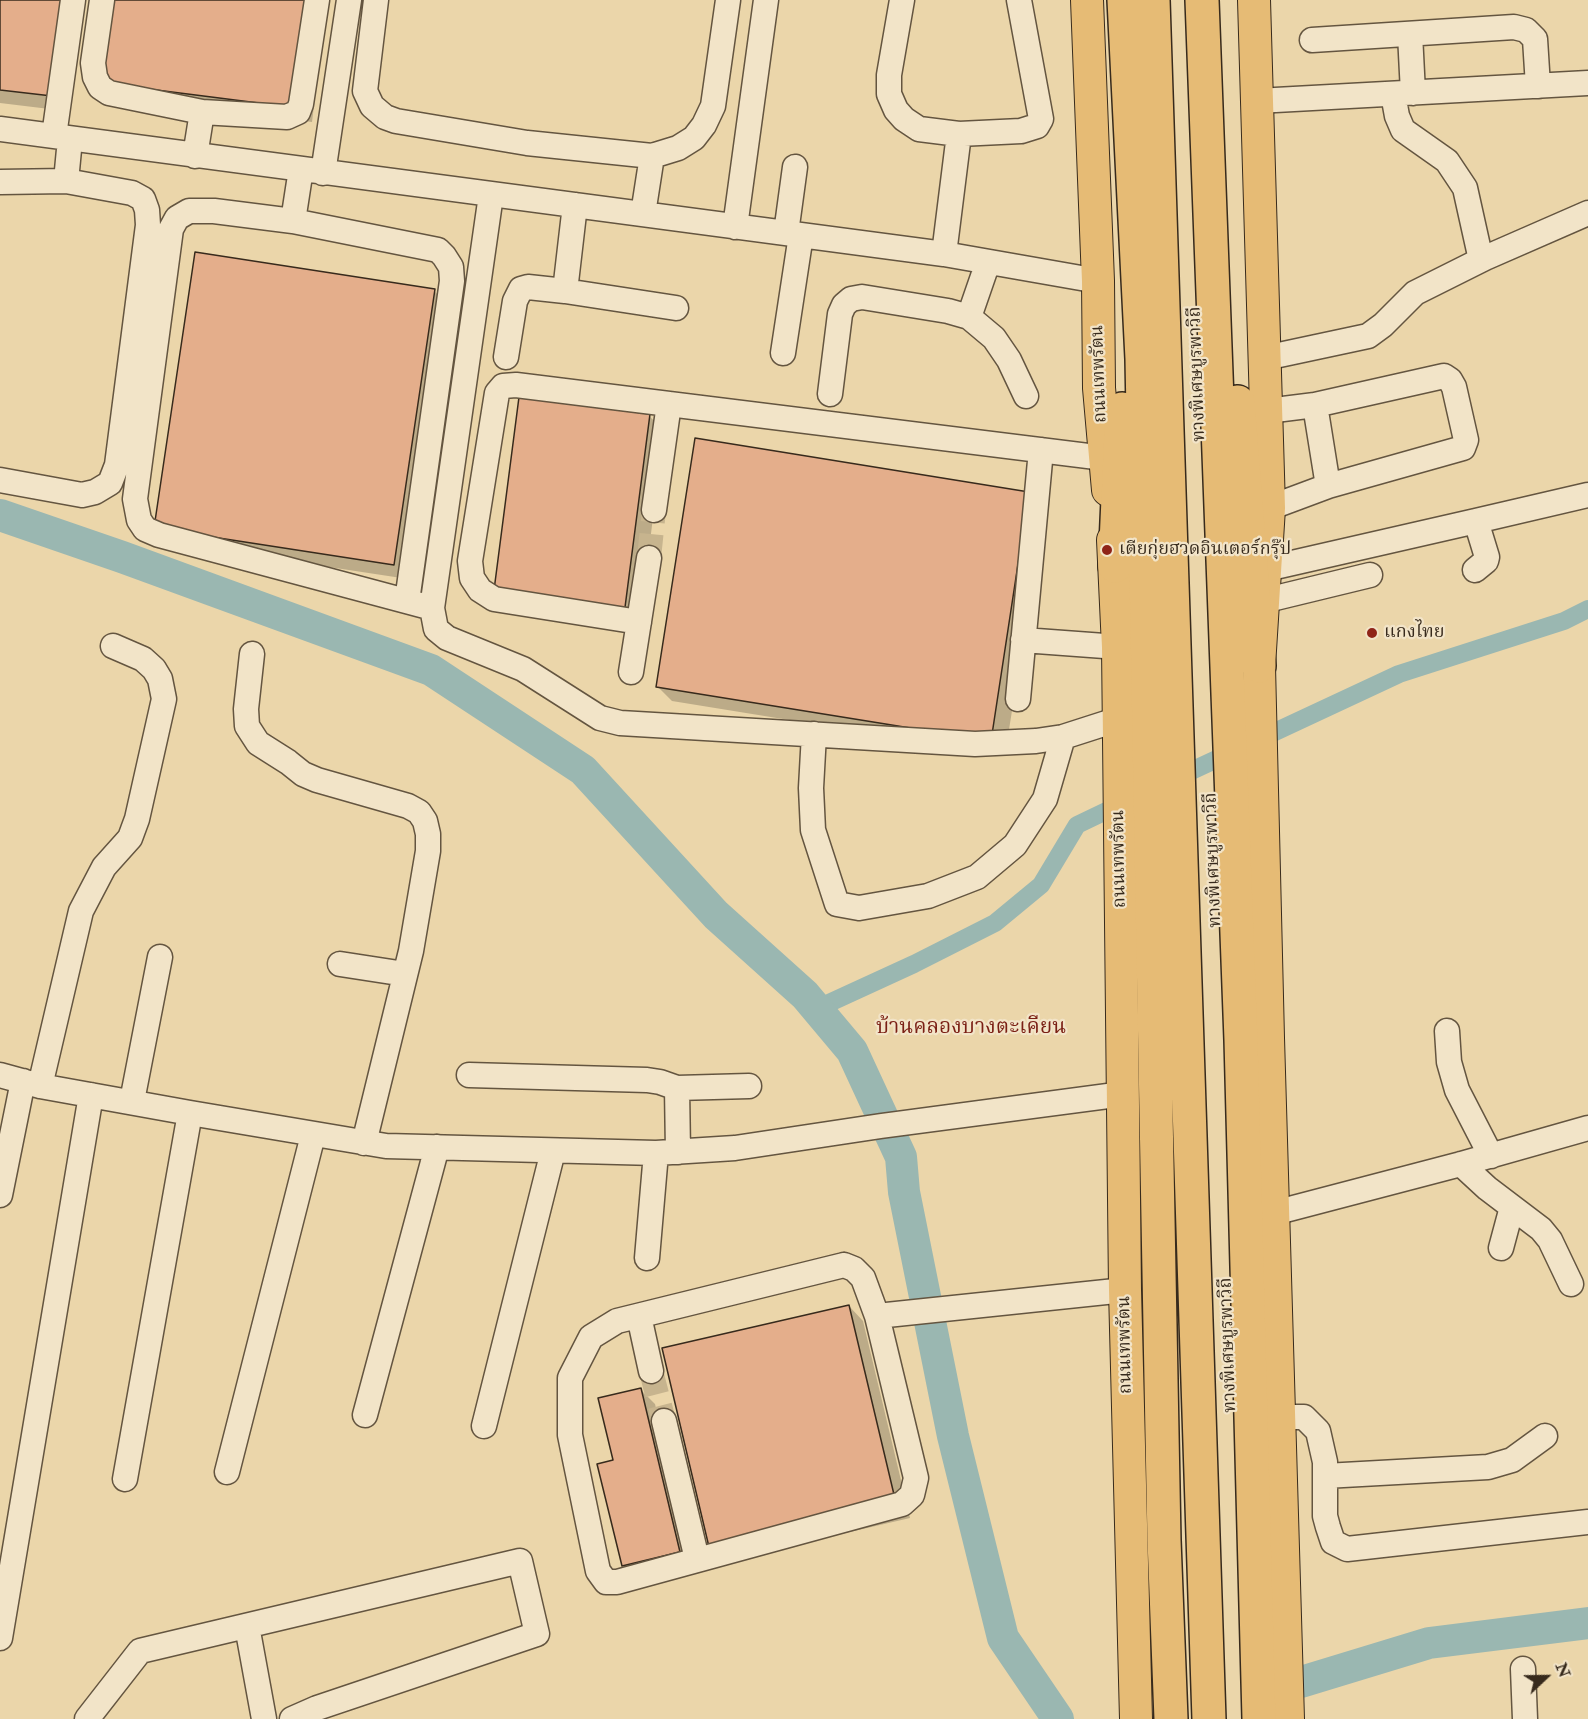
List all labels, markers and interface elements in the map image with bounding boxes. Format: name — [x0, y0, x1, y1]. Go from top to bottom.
street label: ทางพิเศษบูรพาวิถี — [1185, 306, 1211, 442]
street label: ถนนเทพรัตน — [1087, 325, 1113, 423]
place label: เตียกุ่ยฮวดอินเตอร์กรุ๊ป — [1119, 539, 1291, 561]
marker: เตียกุ่ยฮวดอินเตอร์กรุ๊ป — [1100, 543, 1114, 557]
place label: แกงไทย — [1384, 622, 1444, 644]
marker: แกงไทย — [1365, 626, 1379, 640]
street label: ทางพิเศษบูรพาวิถี — [1201, 792, 1227, 928]
street label: ถนนเทพรัตน — [1108, 810, 1132, 908]
district label: บ้านคลองบางตะเคียน — [876, 1015, 1066, 1041]
street label: ทางพิเศษบูรพาวิถี — [1216, 1277, 1242, 1413]
street label: ถนนเทพรัตน — [1114, 1296, 1138, 1394]
north arrow — [1516, 1647, 1576, 1707]
text: N — [1551, 1660, 1575, 1681]

